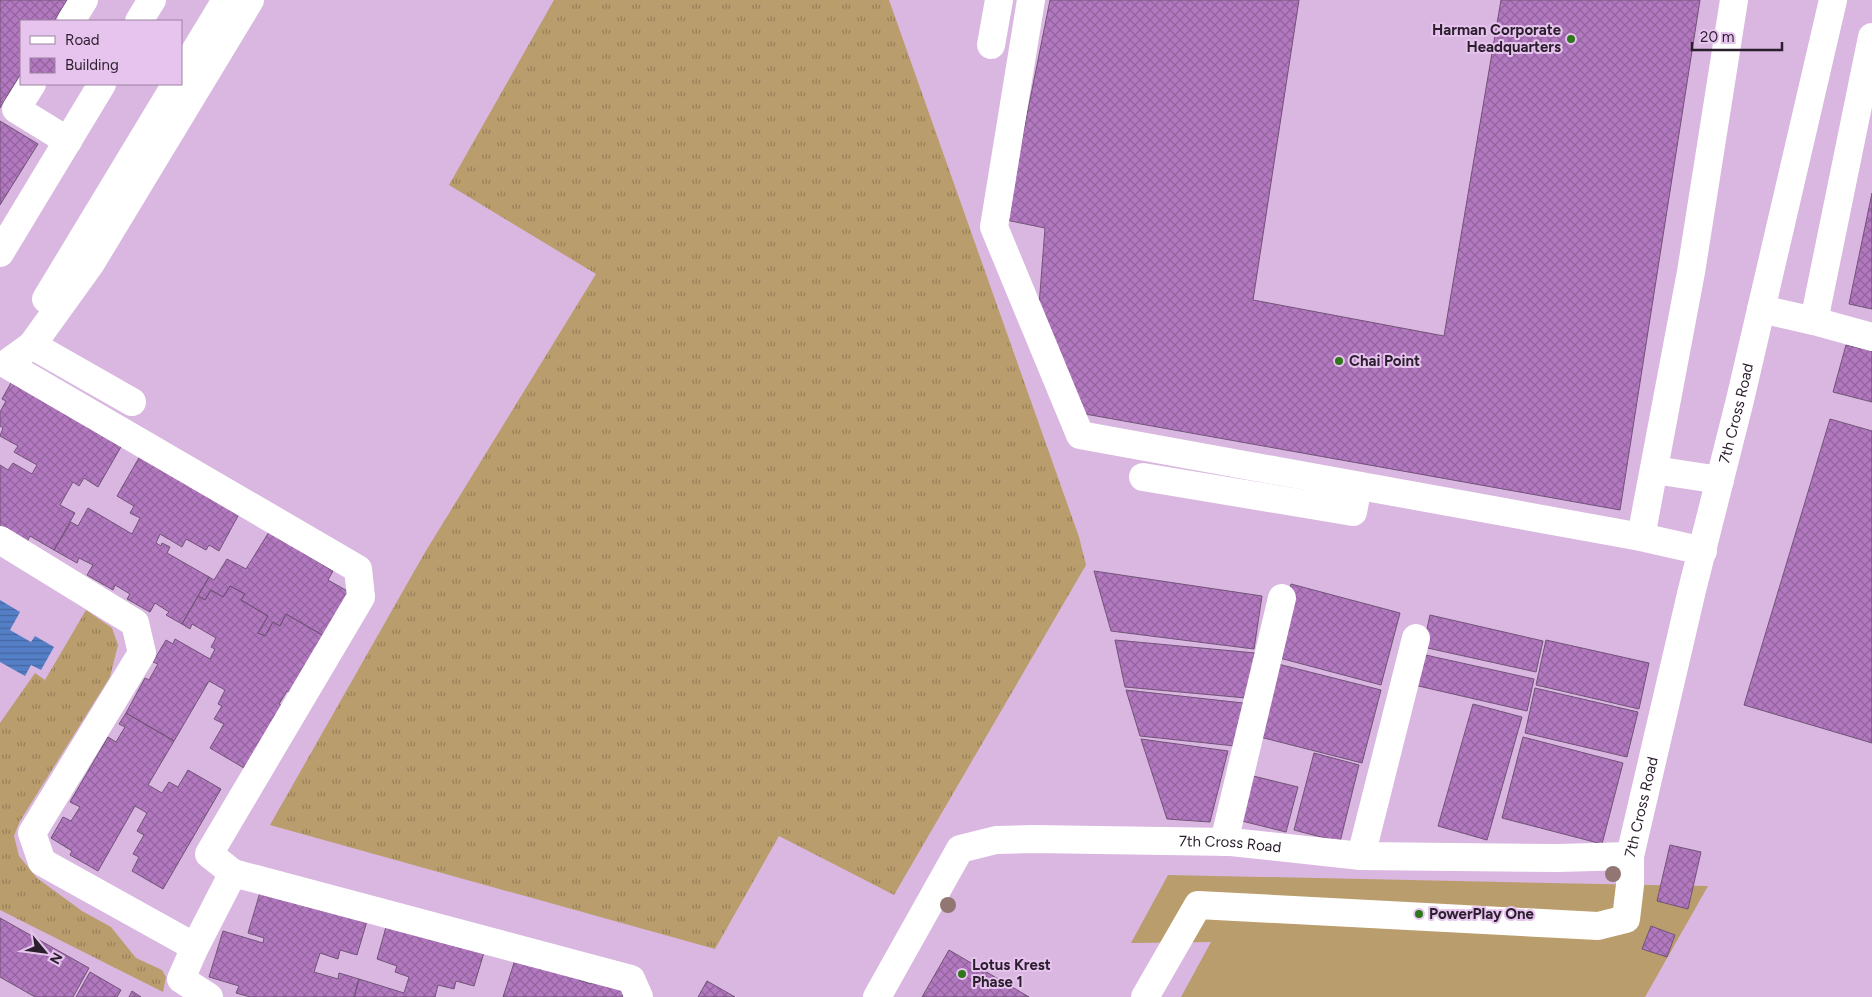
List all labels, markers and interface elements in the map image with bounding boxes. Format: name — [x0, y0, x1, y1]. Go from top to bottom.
legend — [20, 20, 182, 85]
scale bar — [1692, 20, 1782, 52]
place label: Harman Corporate Headquarters — [1432, 21, 1562, 56]
text: 20 m — [1700, 28, 1734, 46]
text: Road — [65, 31, 100, 49]
marker: Harman Corporate Headquarters — [1565, 33, 1577, 45]
text: Building — [65, 56, 119, 74]
place label: Chai Point — [1349, 352, 1420, 370]
marker: Chai Point — [1333, 355, 1345, 367]
street label: 7th Cross Road — [1715, 362, 1757, 465]
street label: 7th Cross Road — [1621, 755, 1662, 859]
street label: 7th Cross Road — [1179, 832, 1282, 856]
place label: PowerPlay One — [1429, 905, 1535, 923]
marker: PowerPlay One — [1413, 908, 1425, 920]
north arrow — [20, 927, 70, 977]
text: N — [46, 949, 66, 967]
place label: Lotus Krest Phase 1 — [972, 956, 1051, 991]
marker: Lotus Krest Phase 1 — [956, 968, 968, 980]

